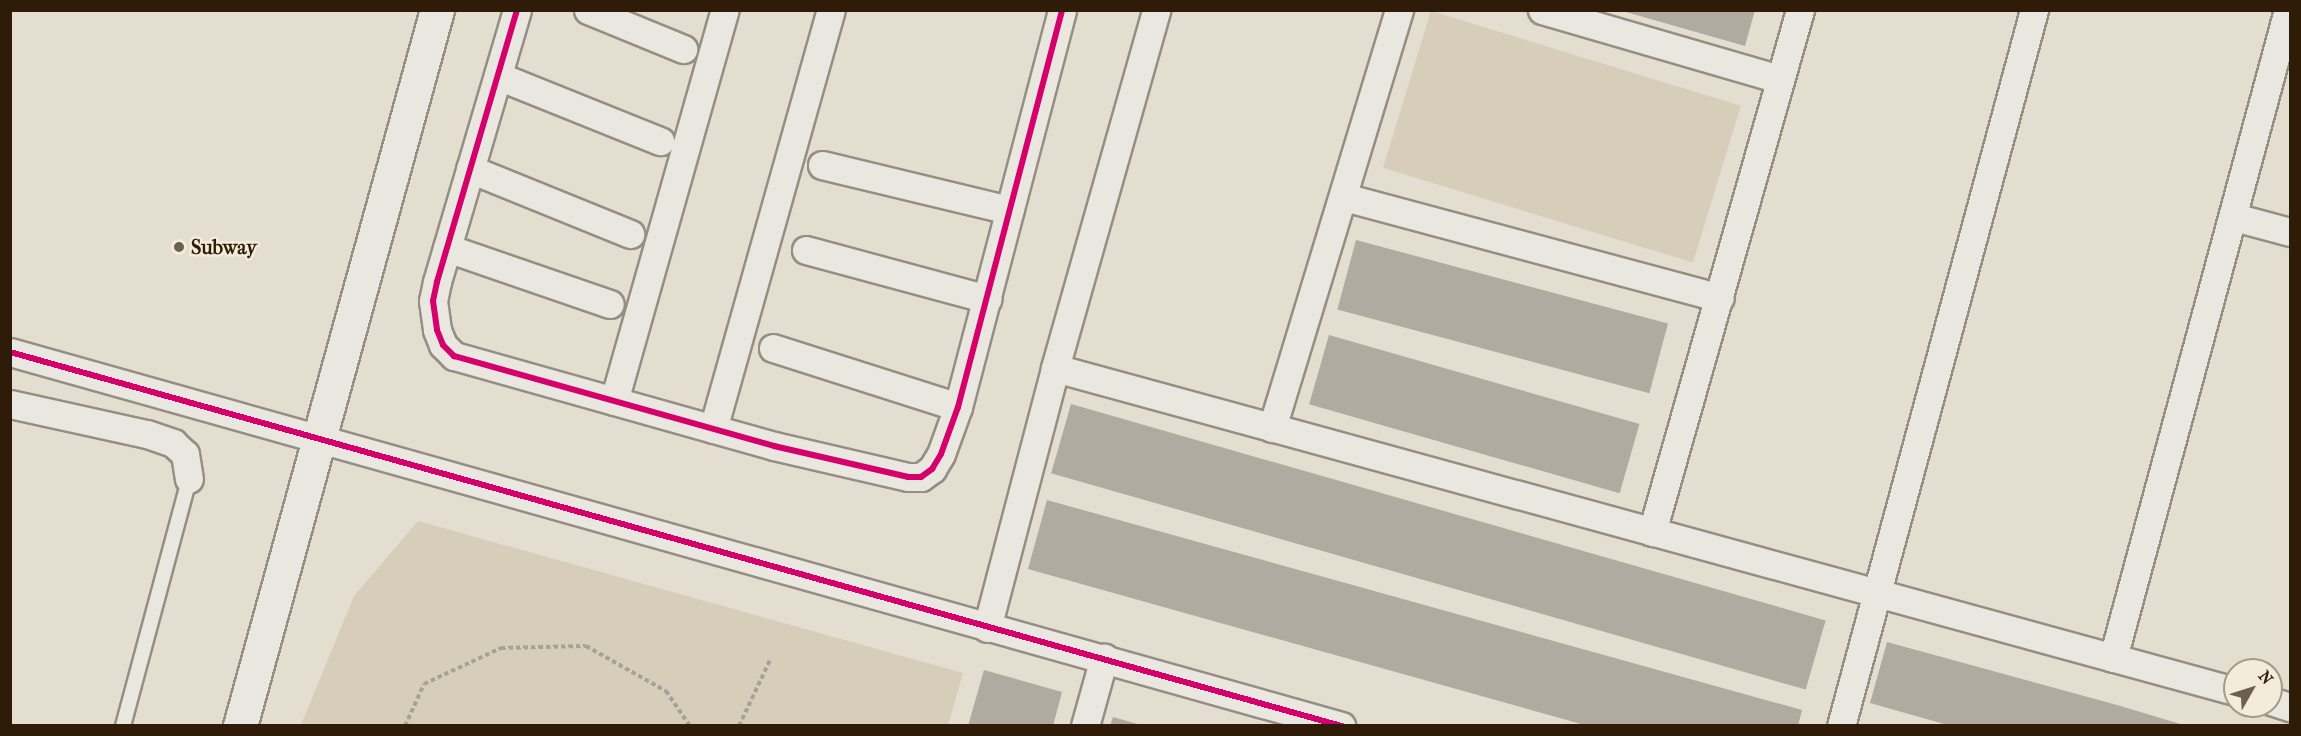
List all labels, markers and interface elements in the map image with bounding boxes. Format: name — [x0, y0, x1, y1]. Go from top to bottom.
place label: Subway — [191, 235, 257, 259]
marker: Subway — [172, 240, 186, 254]
north arrow — [2223, 658, 2283, 718]
text: N — [2255, 667, 2277, 688]

